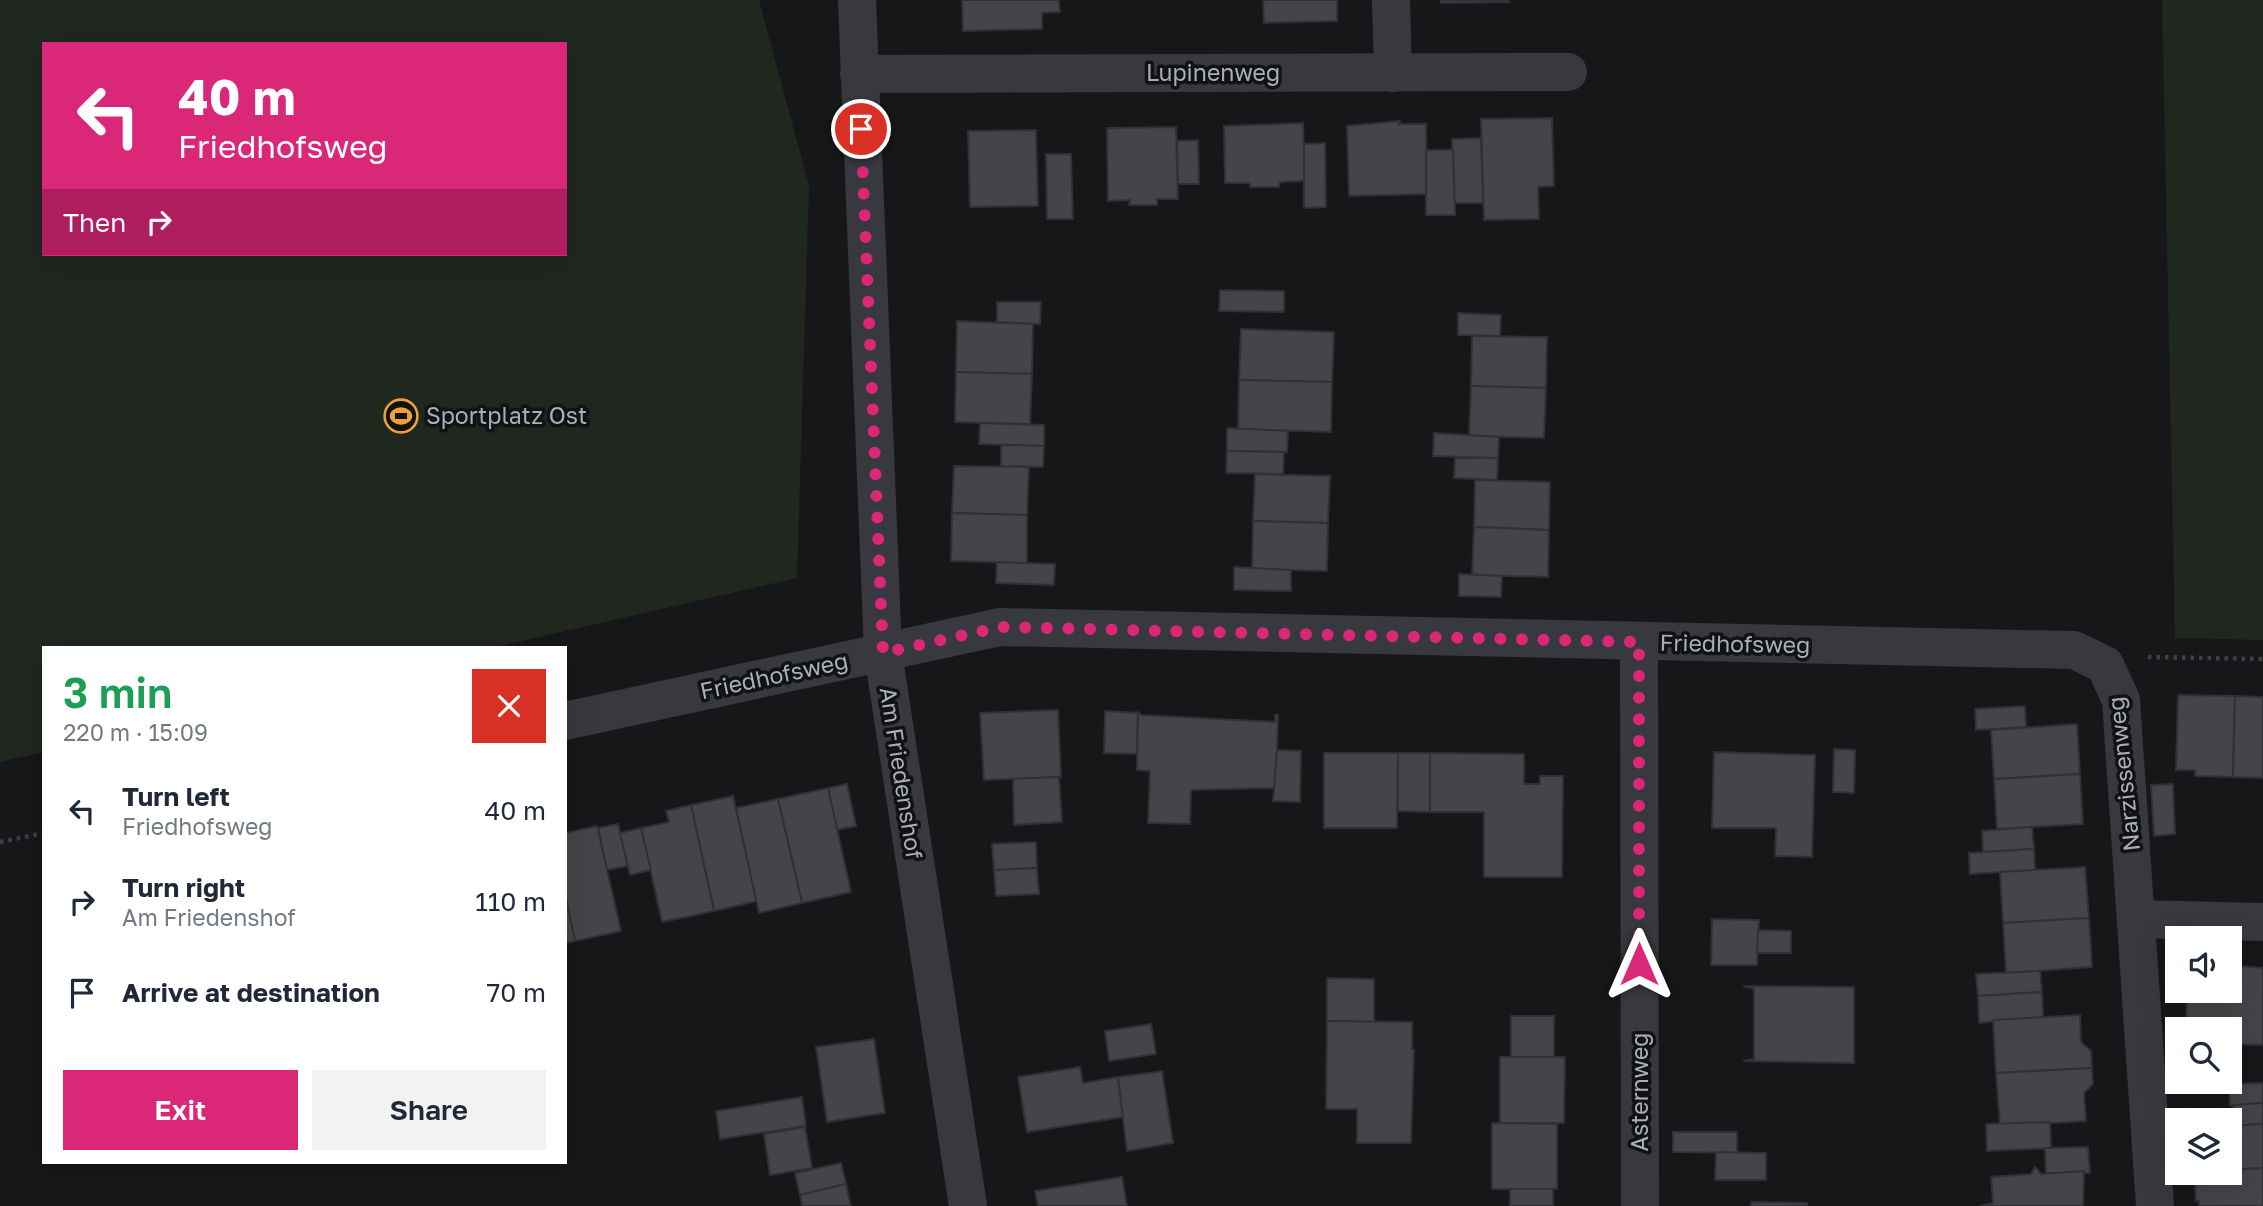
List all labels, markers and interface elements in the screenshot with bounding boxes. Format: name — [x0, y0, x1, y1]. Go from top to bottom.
street label: Lupinenweg — [1146, 58, 1280, 86]
text: 40 m — [178, 67, 296, 126]
icon: left — [63, 70, 154, 161]
pin — [831, 99, 891, 159]
icon: arrive — [842, 110, 880, 148]
text: Friedhofsweg — [178, 127, 387, 165]
icon: right — [140, 203, 178, 241]
text: Then — [63, 207, 126, 238]
sports icon: Sportplatz Ost — [382, 397, 420, 435]
place label: Sportplatz Ost — [426, 401, 587, 429]
street label: Friedhofsweg — [1660, 628, 1811, 658]
street label: Friedhofsweg — [697, 646, 850, 704]
text: 3 min — [63, 667, 172, 717]
button: close — [472, 669, 546, 743]
street label: Am Friedenshof — [875, 685, 929, 861]
street label: Narzissenweg — [2101, 696, 2145, 853]
text: 220 m · 15:09 — [63, 718, 208, 746]
text: Turn left — [122, 781, 230, 812]
icon: left — [63, 792, 101, 830]
text: 40 m — [485, 795, 546, 826]
text: Friedhofsweg — [122, 812, 273, 840]
text: Turn right — [122, 872, 245, 903]
icon: right — [63, 883, 101, 921]
text: 110 m — [475, 886, 546, 917]
text: Am Friedenshof — [122, 903, 296, 931]
map controls — [2165, 926, 2242, 1185]
button: sound — [2165, 926, 2242, 1003]
position arrow — [1602, 927, 1676, 1001]
icon: arrive — [63, 974, 101, 1012]
text: Arrive at destination — [122, 977, 380, 1008]
text: 70 m — [487, 977, 546, 1008]
button: search — [2165, 1017, 2242, 1094]
street label: Asternweg — [1625, 1033, 1653, 1151]
button: Exit — [63, 1070, 298, 1150]
button: Share — [312, 1070, 546, 1150]
button: layers — [2165, 1108, 2242, 1185]

